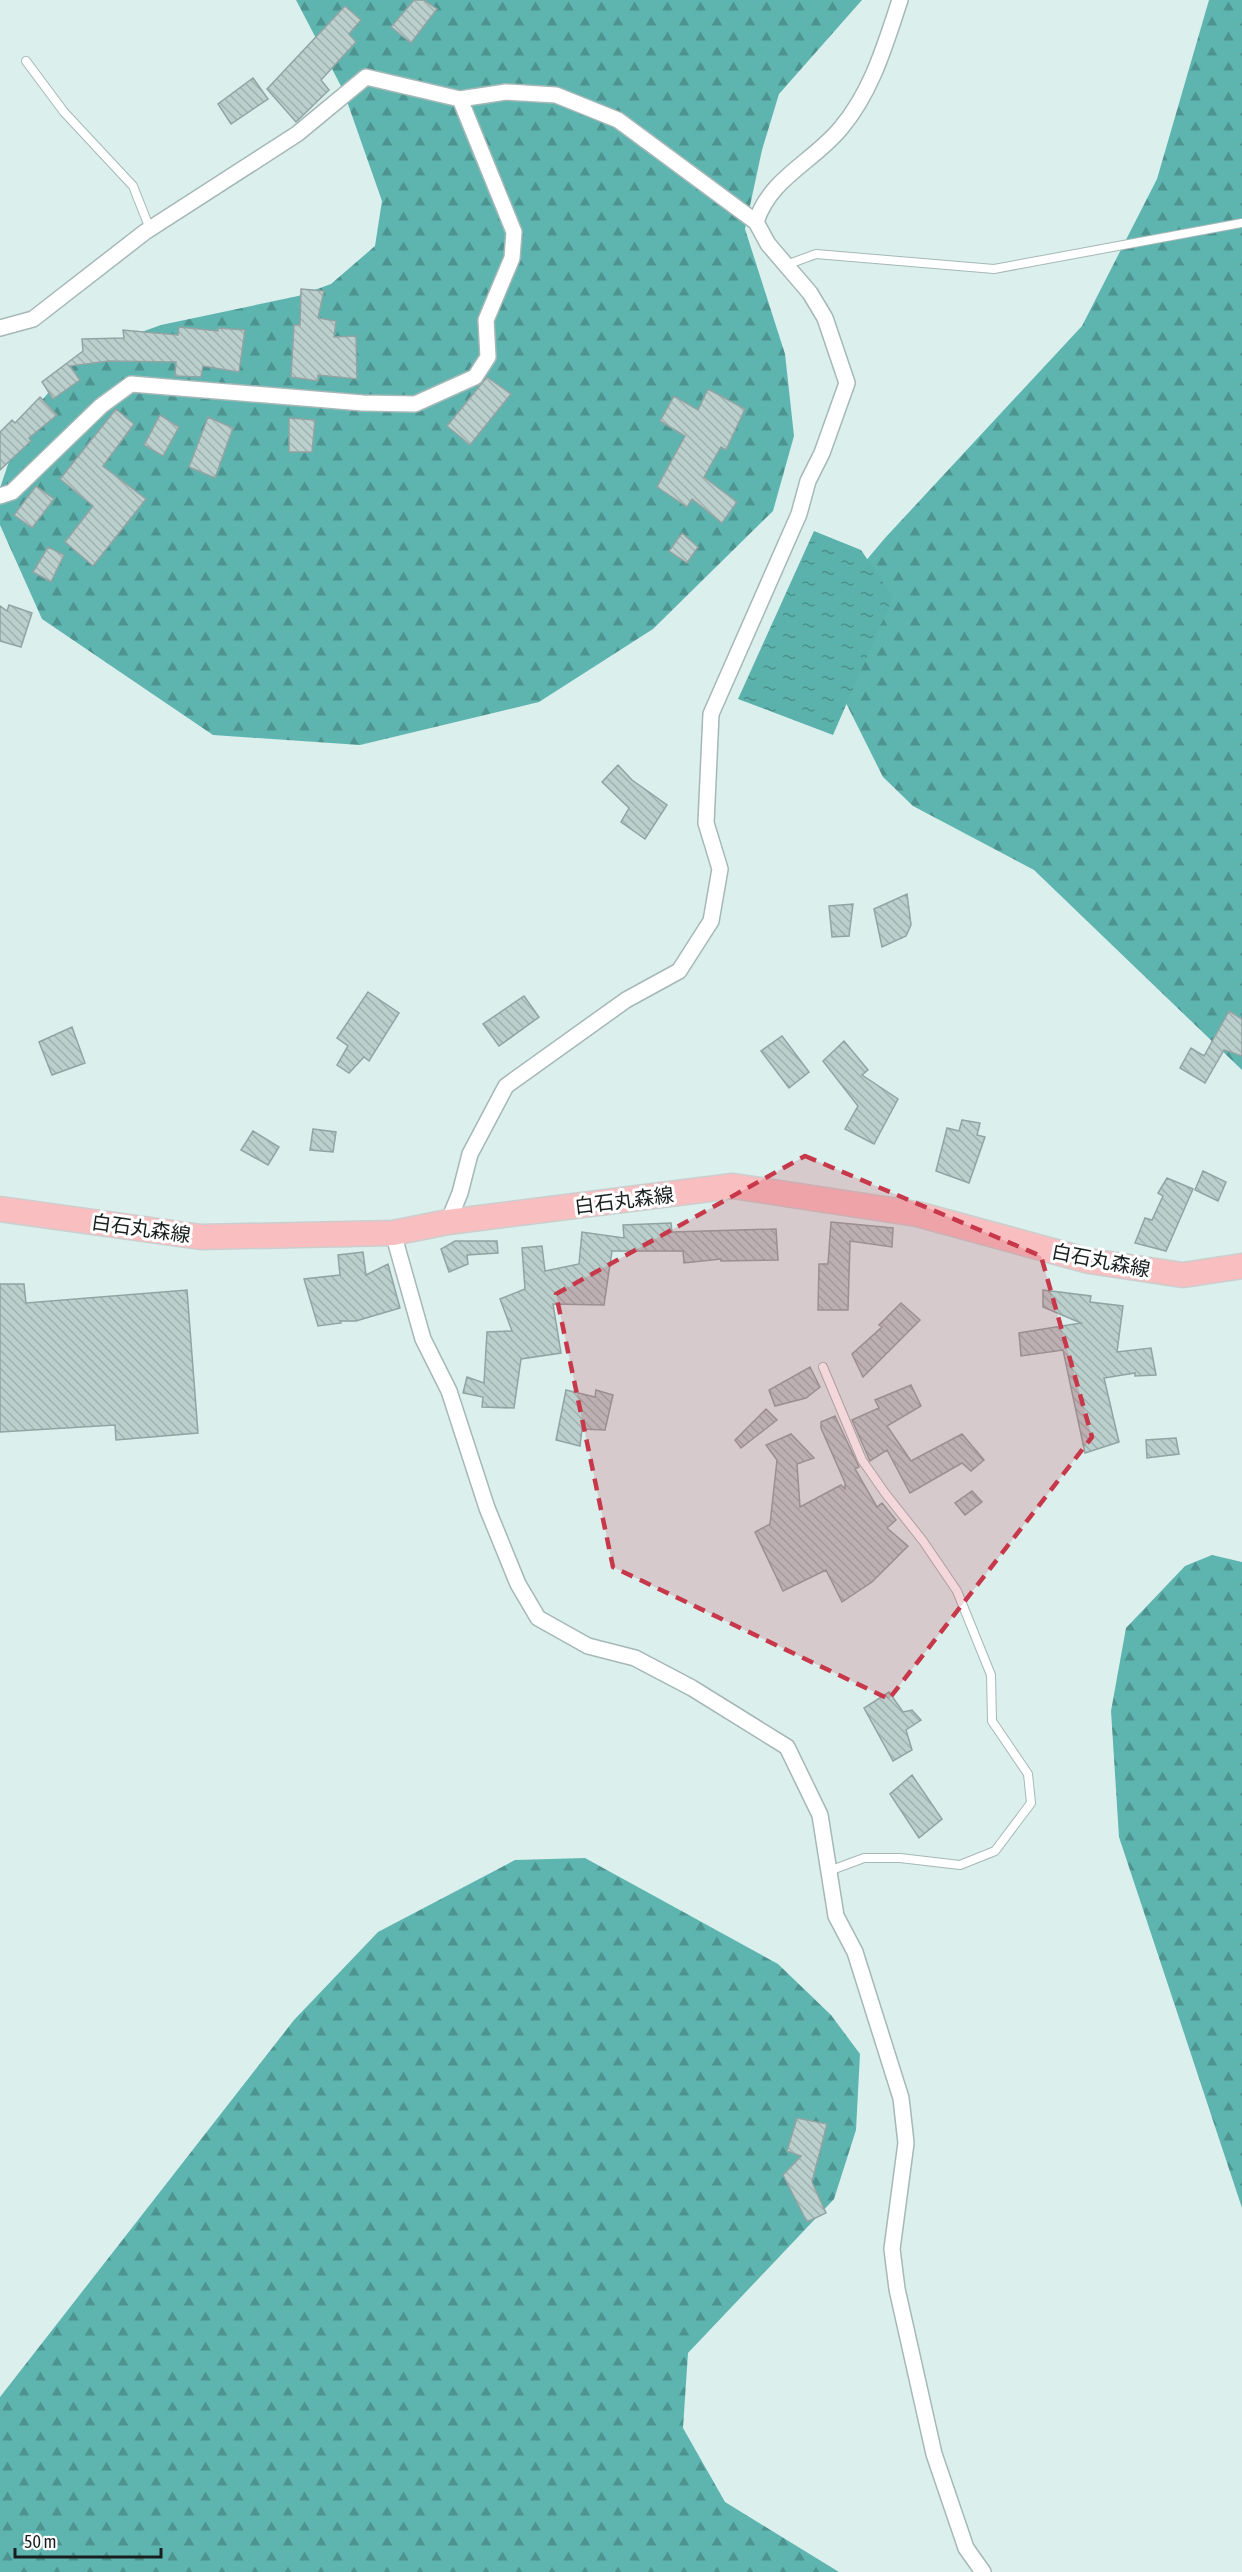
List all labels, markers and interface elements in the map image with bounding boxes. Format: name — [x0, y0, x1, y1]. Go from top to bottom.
street label: 白石丸森線 — [573, 1182, 675, 1218]
street label: 白石丸森線 — [90, 1210, 192, 1246]
street label: 白石丸森線 — [1050, 1239, 1152, 1281]
scale bar — [15, 2521, 160, 2559]
text: 50 m — [24, 2531, 56, 2552]

